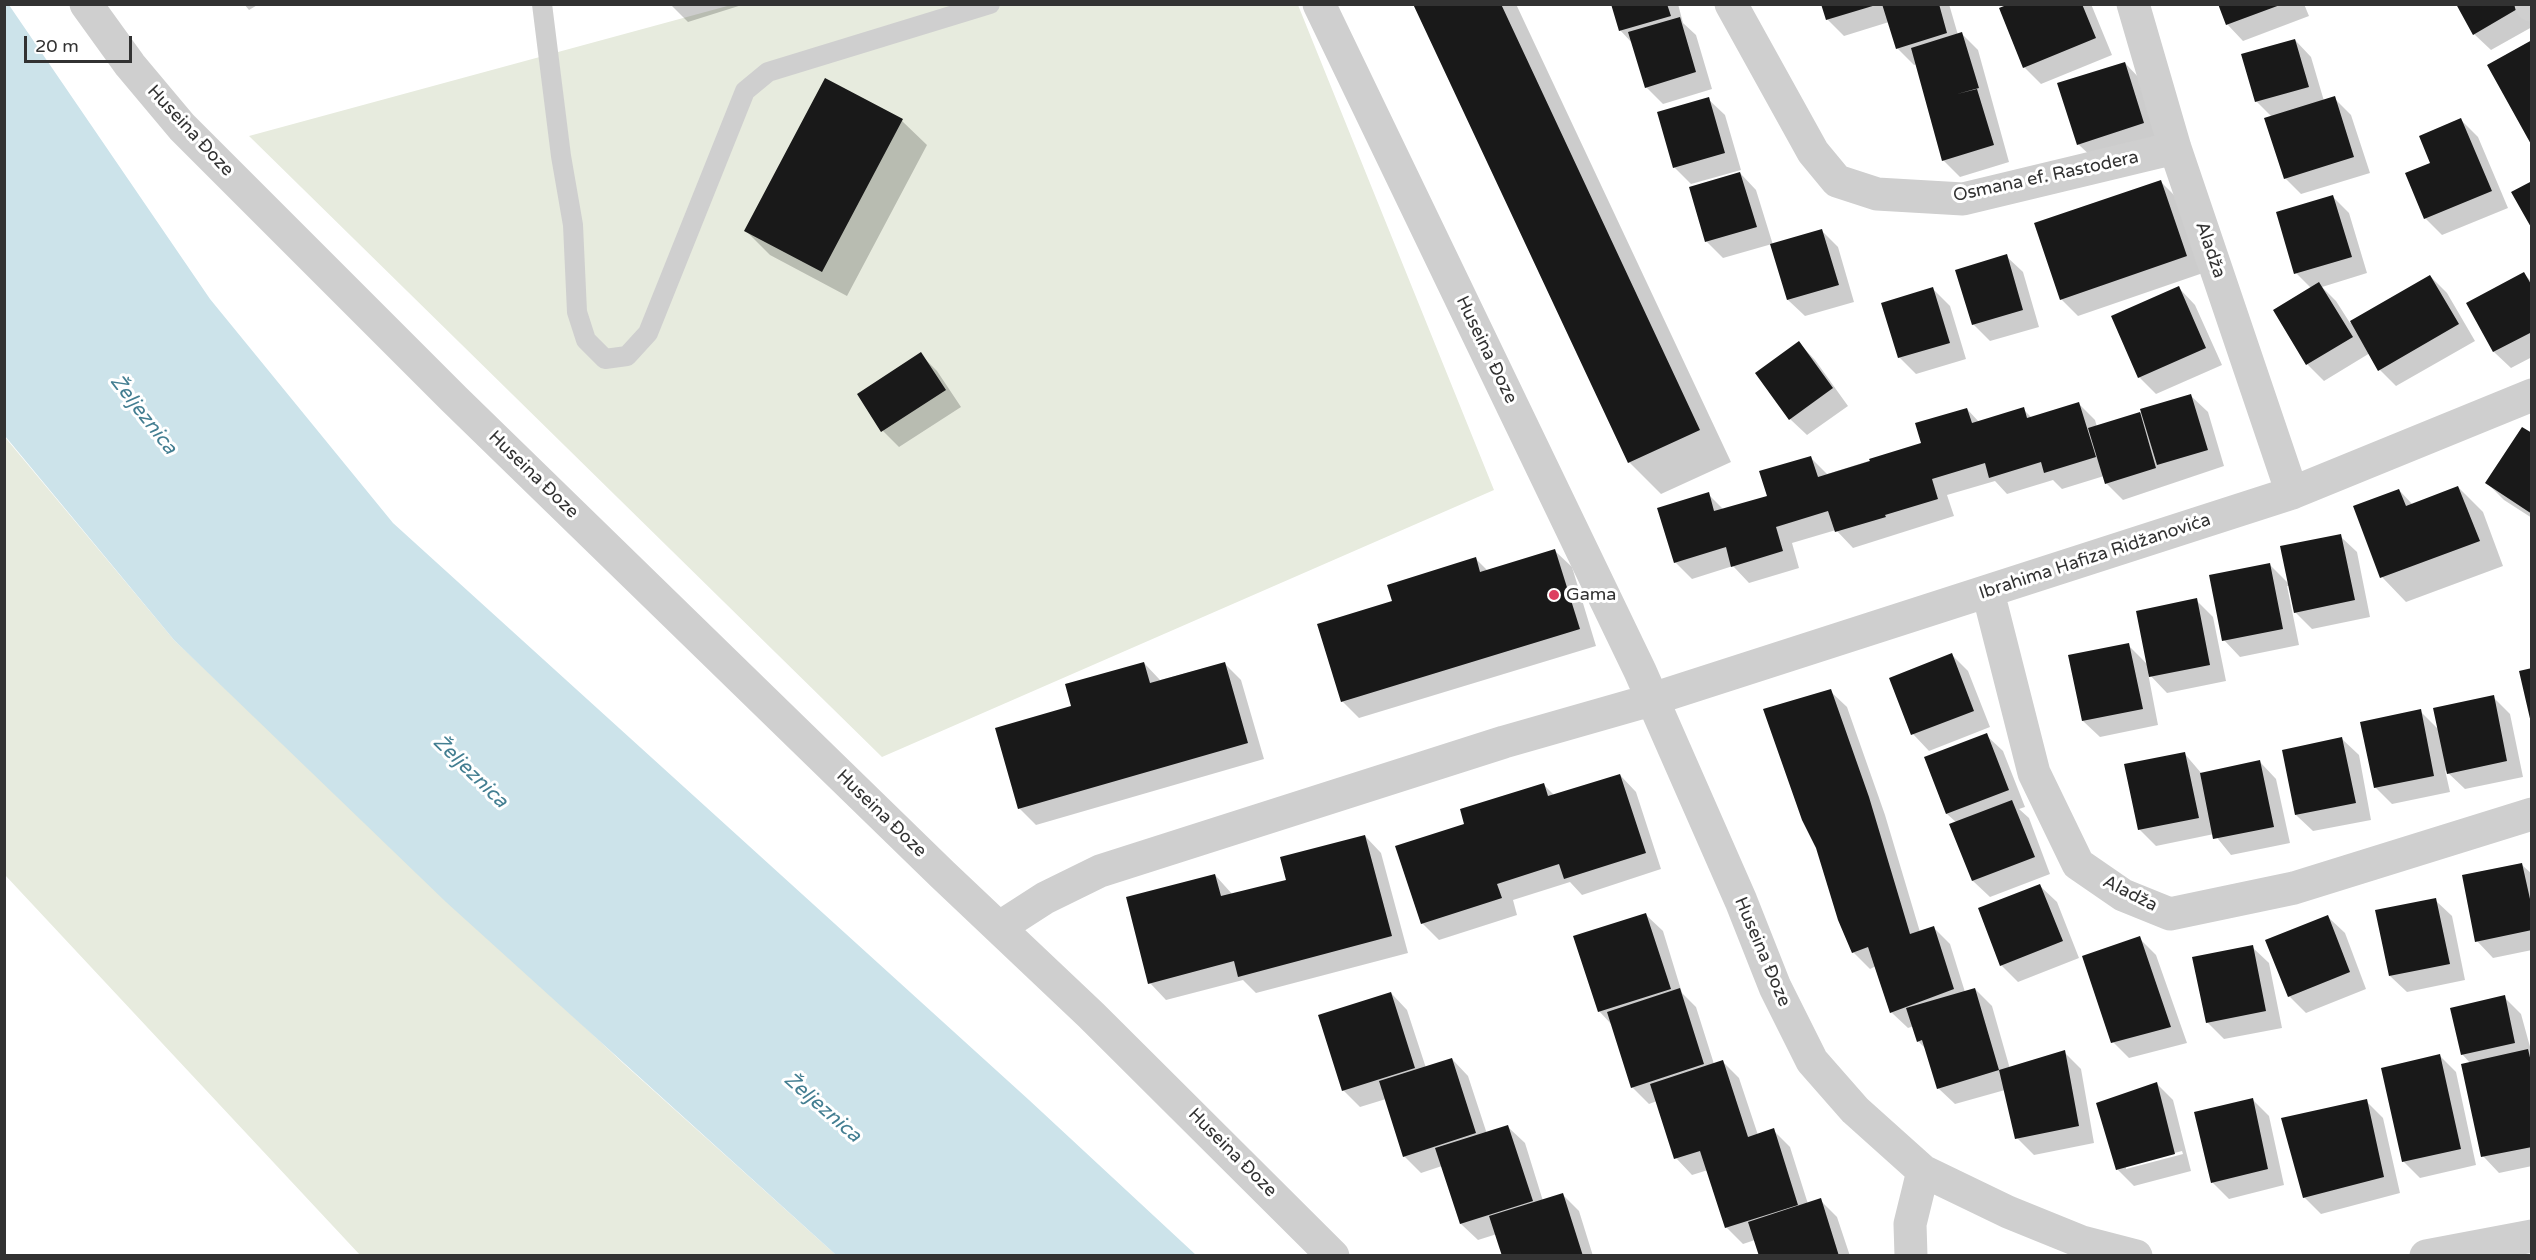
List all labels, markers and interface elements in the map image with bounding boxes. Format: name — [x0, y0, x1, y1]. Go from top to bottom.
scale bar — [27, 24, 135, 62]
text: 20 m — [35, 35, 79, 57]
street label: Huseina Đoze — [142, 81, 238, 181]
street label: Osmana ef. Rastodera — [1951, 147, 2141, 207]
street label: Aladža — [2190, 219, 2230, 281]
street label: Huseina Đoze — [1451, 293, 1521, 407]
water label: Željeznica — [104, 370, 182, 460]
street label: Huseina Đoze — [484, 427, 582, 523]
street label: Ibrahima Hafiza Ridžanovića — [1977, 509, 2213, 605]
place label: Gama — [1566, 584, 1616, 606]
marker: Gama — [1547, 588, 1561, 602]
water label: Željeznica — [428, 731, 512, 813]
street label: Huseina Đoze — [832, 766, 930, 862]
street label: Aladža — [2099, 871, 2161, 917]
street label: Huseina Đoze — [1729, 894, 1795, 1010]
water label: Željeznica — [778, 1068, 866, 1148]
street label: Huseina Đoze — [1183, 1104, 1281, 1202]

